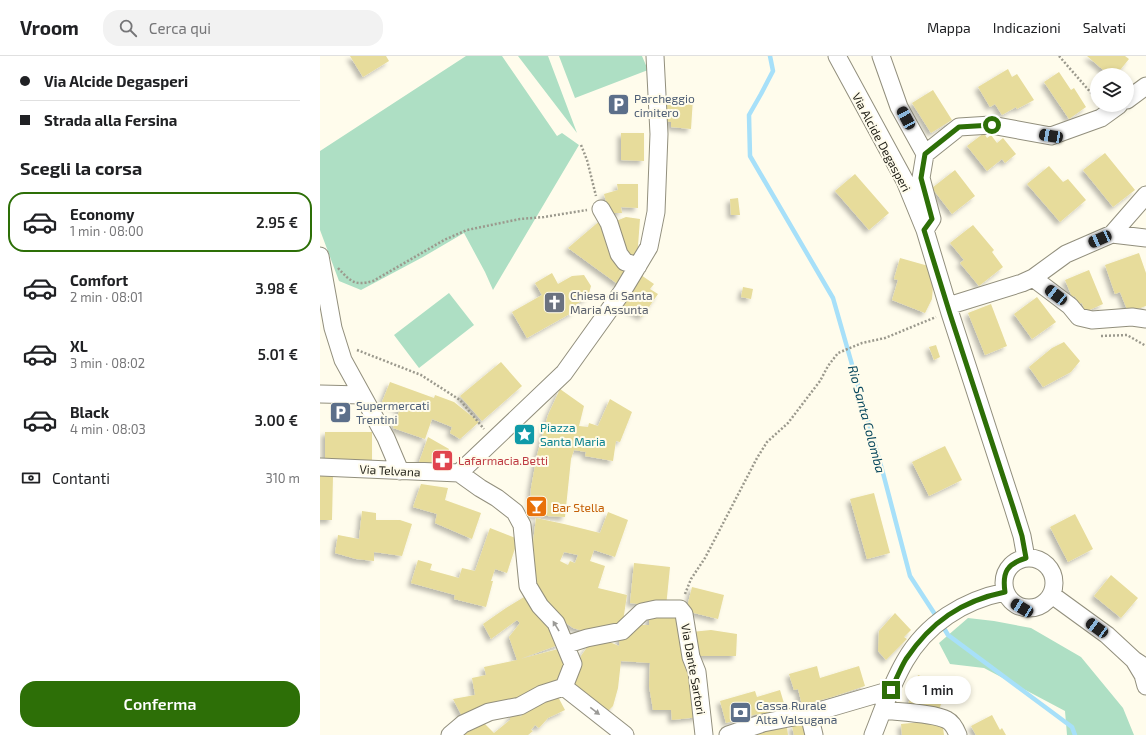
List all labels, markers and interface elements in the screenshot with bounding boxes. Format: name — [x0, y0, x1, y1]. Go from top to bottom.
search box — [103, 10, 383, 46]
text: Vroom — [20, 16, 79, 39]
icon: search — [117, 17, 139, 39]
text: Cerca qui — [149, 19, 211, 37]
text: Mappa — [927, 19, 971, 36]
text: Indicazioni — [993, 19, 1061, 36]
text: Salvati — [1083, 19, 1126, 36]
map controls — [1090, 68, 1134, 112]
button: layers — [1090, 68, 1134, 112]
text: Via Alcide Degasperi — [44, 72, 188, 90]
street label: Via Alcide Degasperi — [850, 90, 914, 194]
place label: Parcheggio cimitero — [634, 91, 695, 119]
parking icon: Parcheggio cimitero — [606, 92, 632, 118]
car — [895, 105, 917, 131]
text: Strada alla Fersina — [44, 111, 177, 129]
route start — [983, 116, 1001, 134]
car — [1038, 128, 1064, 144]
text: Scegli la corsa — [20, 157, 142, 179]
icon: car — [22, 204, 58, 240]
text: Economy — [70, 205, 135, 223]
text: 2.95 € — [256, 213, 298, 231]
text: 1 min · 08:00 — [70, 223, 144, 239]
car — [1087, 229, 1113, 249]
icon: car — [22, 270, 58, 306]
text: Comfort — [70, 271, 128, 289]
text: 3.98 € — [255, 279, 298, 297]
car — [1043, 283, 1069, 307]
place label: Chiesa di Santa Maria Assunta — [570, 288, 653, 316]
text: 2 min · 08:01 — [70, 289, 143, 305]
church icon: Chiesa di Santa Maria Assunta — [542, 289, 568, 315]
icon: car — [22, 336, 58, 372]
text: XL — [70, 337, 88, 355]
text: 5.01 € — [258, 345, 298, 363]
text: 3 min · 08:02 — [70, 355, 145, 371]
water label: Rio Santa Colomba — [845, 363, 889, 475]
place label: Supermercati Trentini — [356, 398, 429, 426]
parking icon: Supermercati Trentini — [328, 399, 354, 425]
icon: car — [22, 402, 58, 438]
text: Black — [70, 403, 109, 421]
text: 3.00 € — [255, 411, 298, 429]
place label: Piazza Santa Maria — [540, 420, 606, 448]
text: 4 min · 08:03 — [70, 421, 146, 437]
place icon: Piazza Santa Maria — [512, 421, 538, 447]
pharmacy icon: Lafarmacia.Betti — [429, 447, 455, 473]
place label: Lafarmacia.Betti — [458, 453, 548, 467]
street label: Via Telvana — [359, 461, 421, 479]
icon: cash — [20, 467, 42, 489]
text: Contanti — [52, 469, 110, 487]
text: 310 m — [265, 470, 300, 486]
bar icon: Bar Stella — [524, 494, 550, 520]
place label: Bar Stella — [552, 500, 605, 514]
car — [1009, 597, 1035, 619]
car — [1084, 616, 1110, 640]
one-way arrow — [553, 620, 560, 632]
street label: Via Dante Sartori — [679, 622, 709, 716]
callout: 1 min — [905, 676, 971, 704]
button: Conferma — [20, 681, 300, 727]
route end — [882, 681, 900, 699]
text: 1 min — [923, 682, 953, 698]
place label: Cassa Rurale Alta Valsugana — [756, 698, 837, 726]
bank icon: Cassa Rurale Alta Valsugana — [727, 699, 753, 725]
one-way arrow — [589, 707, 600, 715]

